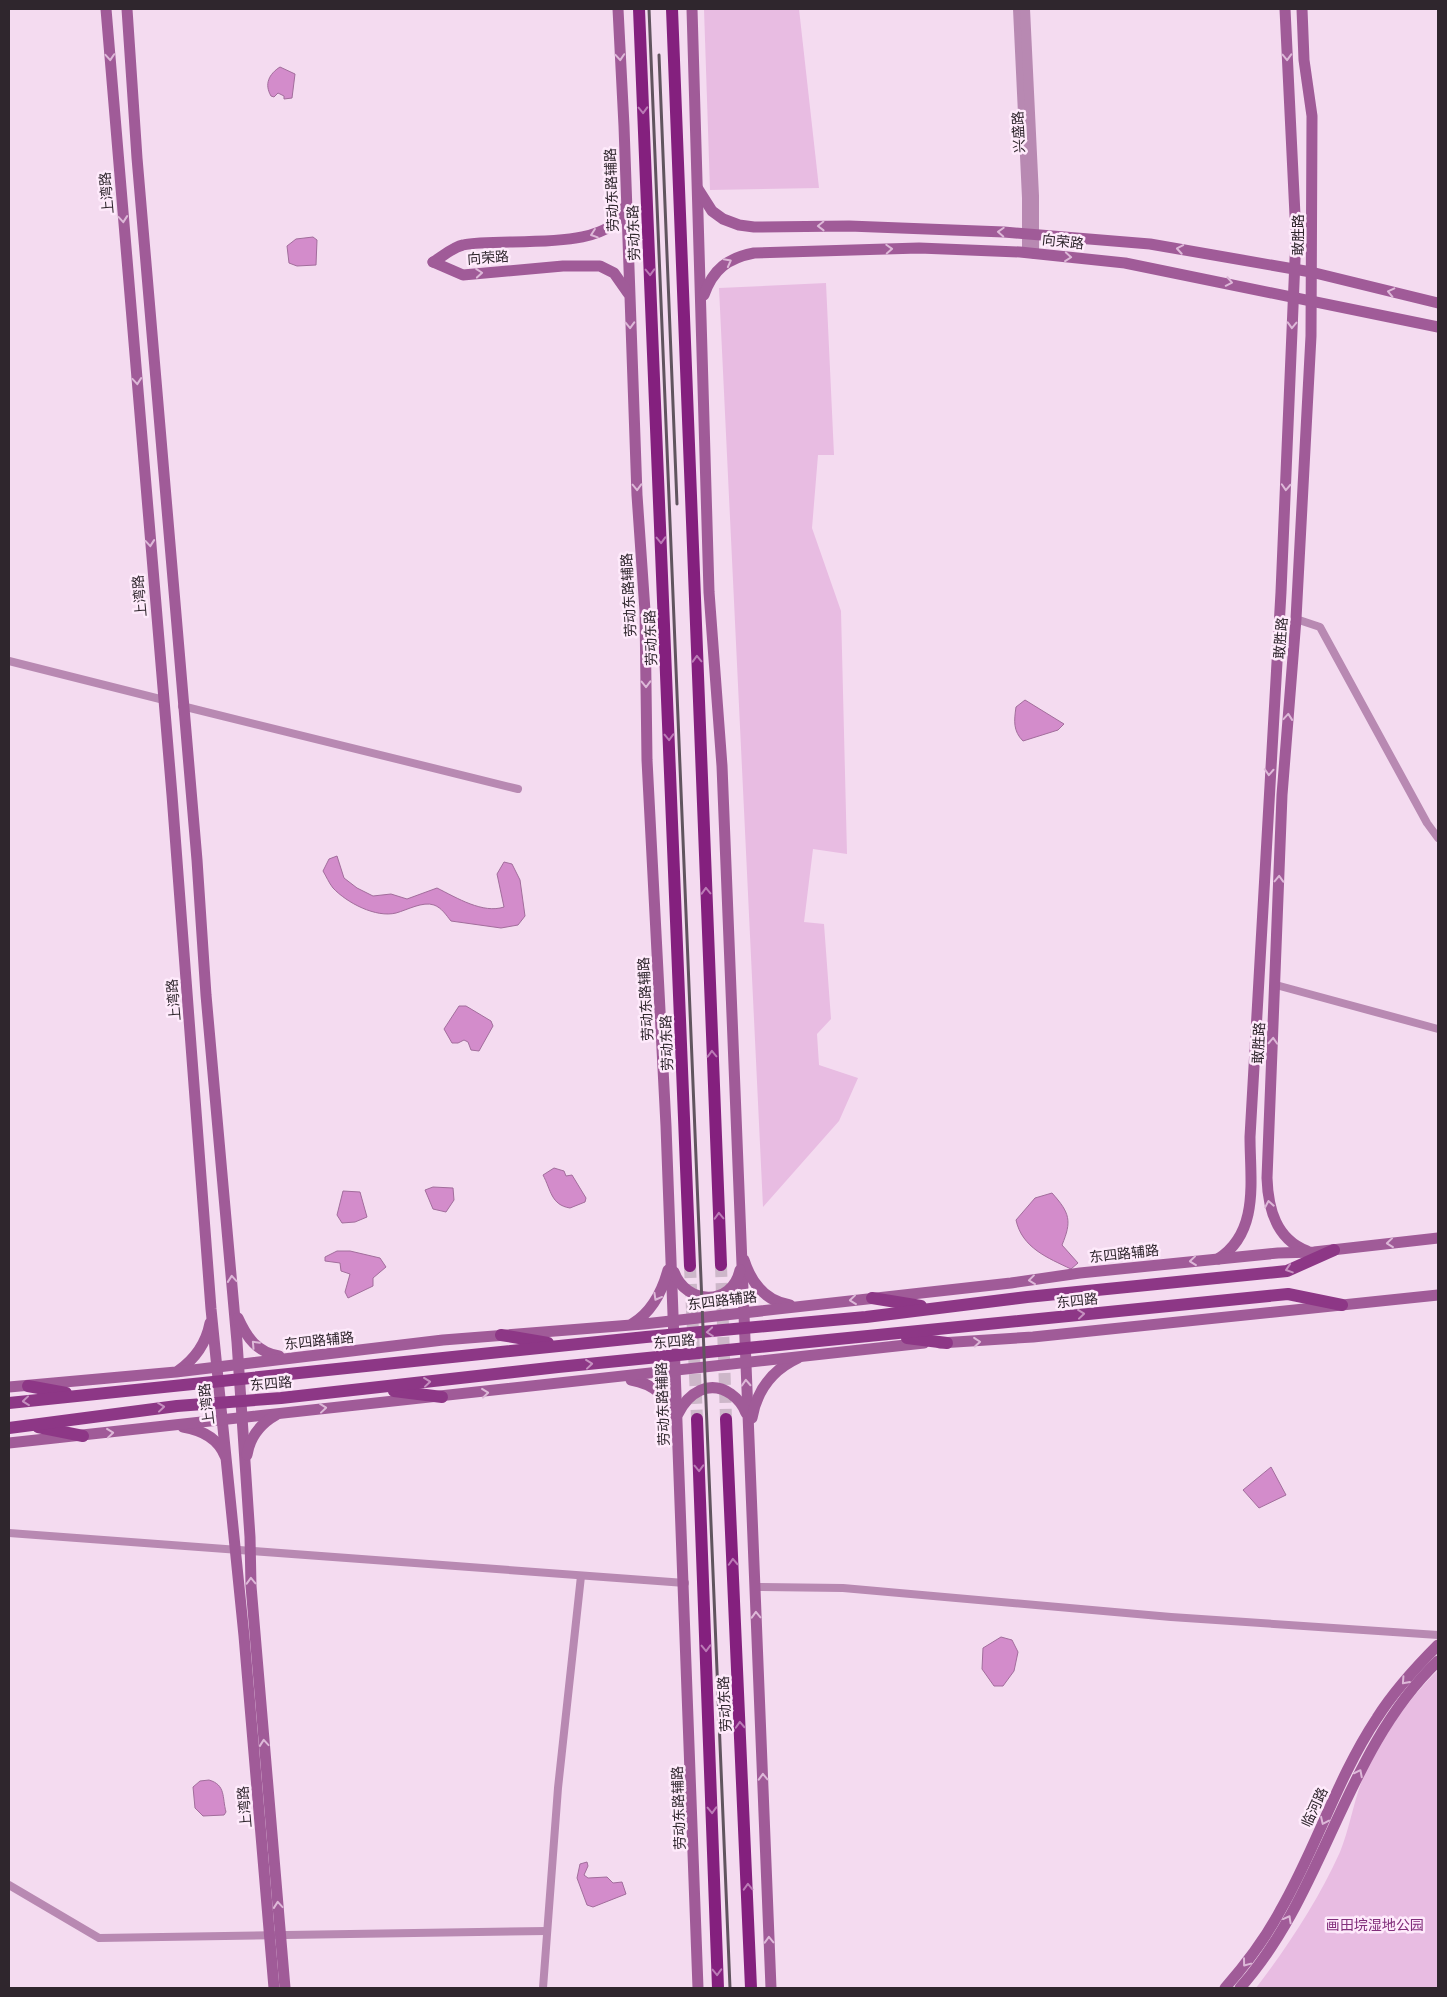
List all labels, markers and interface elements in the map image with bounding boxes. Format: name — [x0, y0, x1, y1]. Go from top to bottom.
one-way arrow — [104, 54, 115, 62]
one-way arrow — [615, 54, 626, 62]
one-way arrow — [1282, 54, 1292, 62]
one-way arrow — [638, 106, 649, 114]
street label: 兴盛路 — [1006, 110, 1030, 154]
street label: 劳动东路辅路 — [599, 148, 623, 232]
street label: 上湾路 — [94, 171, 118, 215]
street label: 劳动东路 — [622, 205, 644, 261]
street label: 敢胜路 — [1287, 214, 1308, 256]
one-way arrow — [117, 216, 128, 224]
one-way arrow — [817, 221, 825, 232]
one-way arrow — [997, 227, 1005, 238]
street label: 向荣路 — [1041, 228, 1085, 254]
one-way arrow — [590, 229, 598, 239]
one-way arrow — [886, 244, 893, 254]
street label: 向荣路 — [466, 245, 510, 269]
one-way arrow — [1176, 245, 1185, 255]
one-way arrow — [1065, 251, 1073, 262]
one-way arrow — [723, 258, 732, 268]
one-way arrow — [475, 268, 483, 279]
one-way arrow — [645, 269, 655, 277]
one-way arrow — [1224, 277, 1233, 287]
one-way arrow — [1386, 287, 1395, 298]
one-way arrow — [625, 321, 635, 329]
one-way arrow — [1286, 321, 1297, 329]
one-way arrow — [131, 378, 142, 386]
one-way arrow — [631, 483, 642, 491]
one-way arrow — [1280, 483, 1291, 491]
one-way arrow — [655, 536, 666, 544]
one-way arrow — [144, 539, 155, 547]
street label: 劳动东路辅路 — [615, 553, 641, 637]
street label: 上湾路 — [127, 574, 151, 618]
street label: 劳动东路 — [639, 610, 661, 666]
street label: 敢胜路 — [1268, 616, 1292, 660]
one-way arrow — [691, 655, 702, 663]
one-way arrow — [641, 681, 651, 689]
one-way arrow — [1282, 713, 1293, 721]
one-way arrow — [663, 733, 674, 741]
one-way arrow — [1264, 768, 1275, 776]
one-way arrow — [1274, 875, 1284, 882]
one-way arrow — [701, 887, 711, 894]
street label: 劳动东路辅路 — [632, 957, 658, 1041]
street label: 上湾路 — [161, 978, 185, 1022]
street label: 劳动东路 — [655, 1015, 677, 1071]
street label: 敢胜路 — [1246, 1021, 1270, 1065]
one-way arrow — [1267, 1037, 1278, 1045]
one-way arrow — [707, 1049, 718, 1057]
one-way arrow — [1265, 1199, 1275, 1208]
one-way arrow — [713, 1212, 724, 1220]
one-way arrow — [1386, 1237, 1394, 1248]
street label: 东四路辅路 — [1088, 1239, 1160, 1267]
one-way arrow — [1189, 1255, 1197, 1266]
one-way arrow — [1285, 1263, 1294, 1273]
one-way arrow — [1028, 1274, 1036, 1285]
one-way arrow — [227, 1275, 238, 1283]
street label: 东四路辅路 — [686, 1285, 758, 1315]
street label: 东四路 — [1055, 1287, 1099, 1313]
one-way arrow — [653, 1292, 663, 1301]
one-way arrow — [849, 1294, 857, 1305]
one-way arrow — [1078, 1309, 1086, 1320]
street label: 东四路辅路 — [283, 1326, 355, 1354]
one-way arrow — [706, 1326, 714, 1337]
street label: 东四路 — [652, 1329, 696, 1353]
one-way arrow — [973, 1337, 981, 1348]
one-way arrow — [252, 1341, 261, 1350]
one-way arrow — [585, 1359, 593, 1370]
street label: 劳动东路辅路 — [650, 1362, 674, 1446]
street label: 东四路 — [249, 1371, 293, 1395]
one-way arrow — [424, 1377, 432, 1388]
one-way arrow — [741, 1378, 752, 1386]
street label: 上湾路 — [193, 1382, 219, 1426]
one-way arrow — [481, 1388, 489, 1399]
one-way arrow — [22, 1396, 30, 1407]
one-way arrow — [157, 1402, 165, 1413]
one-way arrow — [319, 1402, 327, 1413]
one-way arrow — [106, 1428, 114, 1439]
one-way arrow — [694, 1464, 704, 1472]
one-way arrow — [727, 1558, 738, 1566]
one-way arrow — [246, 1577, 256, 1584]
one-way arrow — [750, 1611, 761, 1619]
one-way arrow — [700, 1644, 711, 1652]
street label: 劳动东路 — [712, 1675, 736, 1733]
one-way arrow — [1402, 1675, 1411, 1684]
one-way arrow — [735, 1720, 746, 1728]
one-way arrow — [259, 1739, 270, 1747]
street label: 劳动东路辅路 — [666, 1766, 690, 1850]
one-way arrow — [1353, 1769, 1363, 1778]
one-way arrow — [757, 1773, 768, 1781]
street label: 临河路 — [1296, 1784, 1332, 1830]
street label: 上湾路 — [232, 1785, 256, 1829]
one-way arrow — [706, 1806, 717, 1814]
one-way arrow — [1320, 1816, 1330, 1825]
one-way arrow — [743, 1883, 753, 1890]
one-way arrow — [272, 1901, 283, 1909]
park label: 画田垸湿地公园 — [1326, 1914, 1424, 1935]
one-way arrow — [1281, 1916, 1291, 1925]
one-way arrow — [764, 1935, 775, 1943]
one-way arrow — [1244, 1957, 1252, 1966]
one-way arrow — [712, 1969, 723, 1977]

